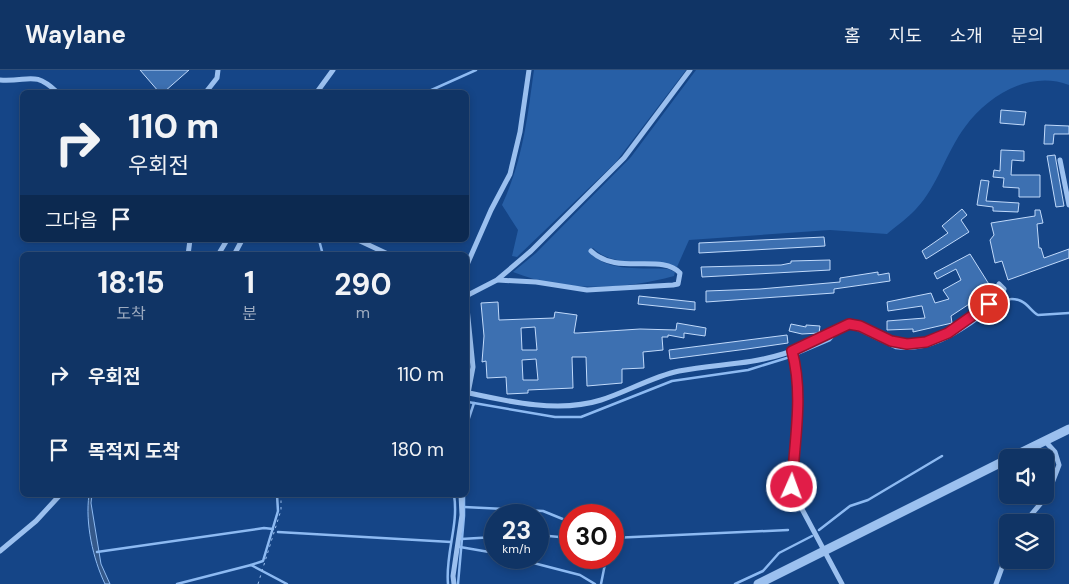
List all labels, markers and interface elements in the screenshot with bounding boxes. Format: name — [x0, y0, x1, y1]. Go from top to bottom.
text: Waylane — [25, 19, 126, 50]
text: 홈 — [844, 24, 861, 48]
text: 지도 — [889, 24, 922, 48]
text: 소개 — [950, 24, 983, 48]
text: 문의 — [1011, 24, 1044, 48]
text: 110 m — [128, 103, 219, 149]
icon: right — [45, 110, 110, 175]
text: 우회전 — [128, 151, 189, 180]
icon: arrive — [107, 205, 135, 233]
text: 그다음 — [45, 208, 97, 233]
text: 18:15 — [97, 263, 165, 302]
text: 1 — [244, 263, 255, 302]
text: 290 — [334, 265, 392, 304]
pin — [968, 283, 1010, 325]
icon: arrive — [975, 290, 1003, 318]
text: m — [356, 302, 370, 323]
text: 도착 — [116, 303, 146, 324]
text: 분 — [242, 303, 257, 324]
icon: right — [45, 361, 73, 389]
text: 110 m — [397, 362, 444, 387]
text: 우회전 — [88, 364, 140, 389]
icon: arrive — [45, 436, 73, 464]
text: 180 m — [392, 437, 444, 462]
text: 목적지 도착 — [88, 439, 180, 464]
map controls — [999, 449, 1054, 569]
button: sound — [999, 449, 1054, 504]
position arrow — [765, 460, 817, 512]
speed limit sign: 30 — [559, 504, 624, 569]
text: 23 — [502, 514, 531, 547]
button: layers — [999, 514, 1054, 569]
text: km/h — [502, 541, 531, 557]

